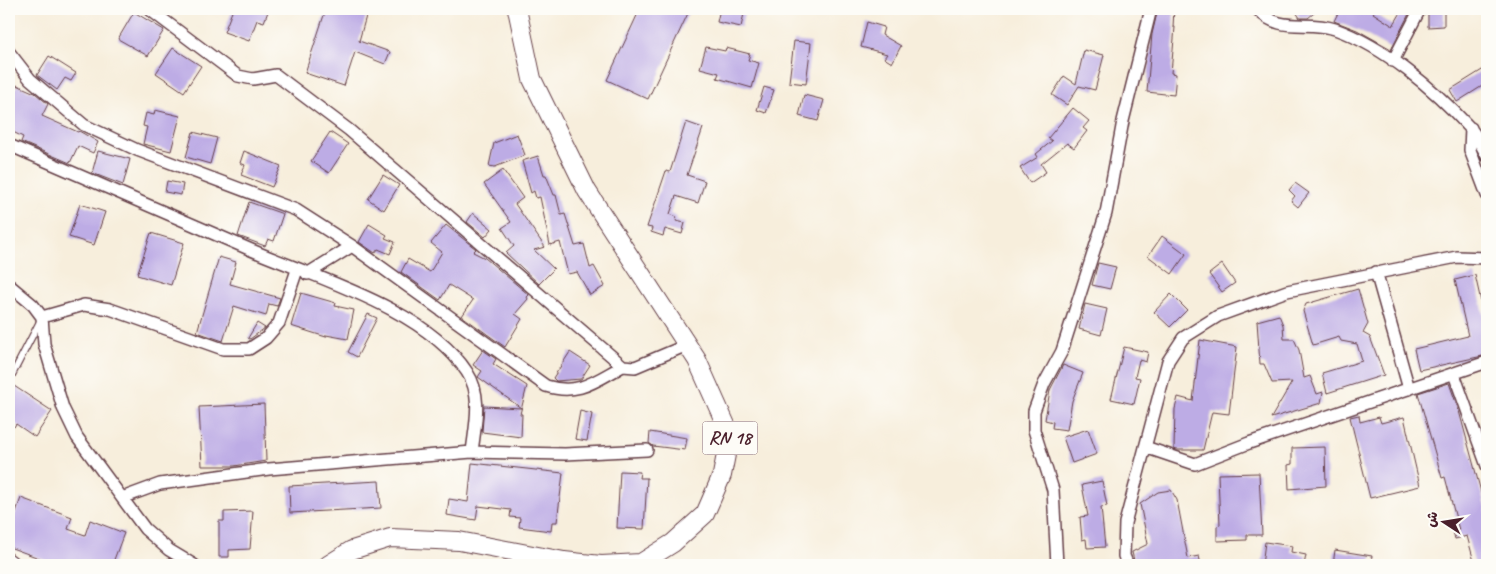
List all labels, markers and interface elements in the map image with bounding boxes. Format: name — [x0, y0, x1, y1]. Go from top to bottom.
road number: RN 18 — [702, 422, 758, 454]
north arrow — [1418, 496, 1468, 546]
text: ش — [1422, 510, 1442, 529]

